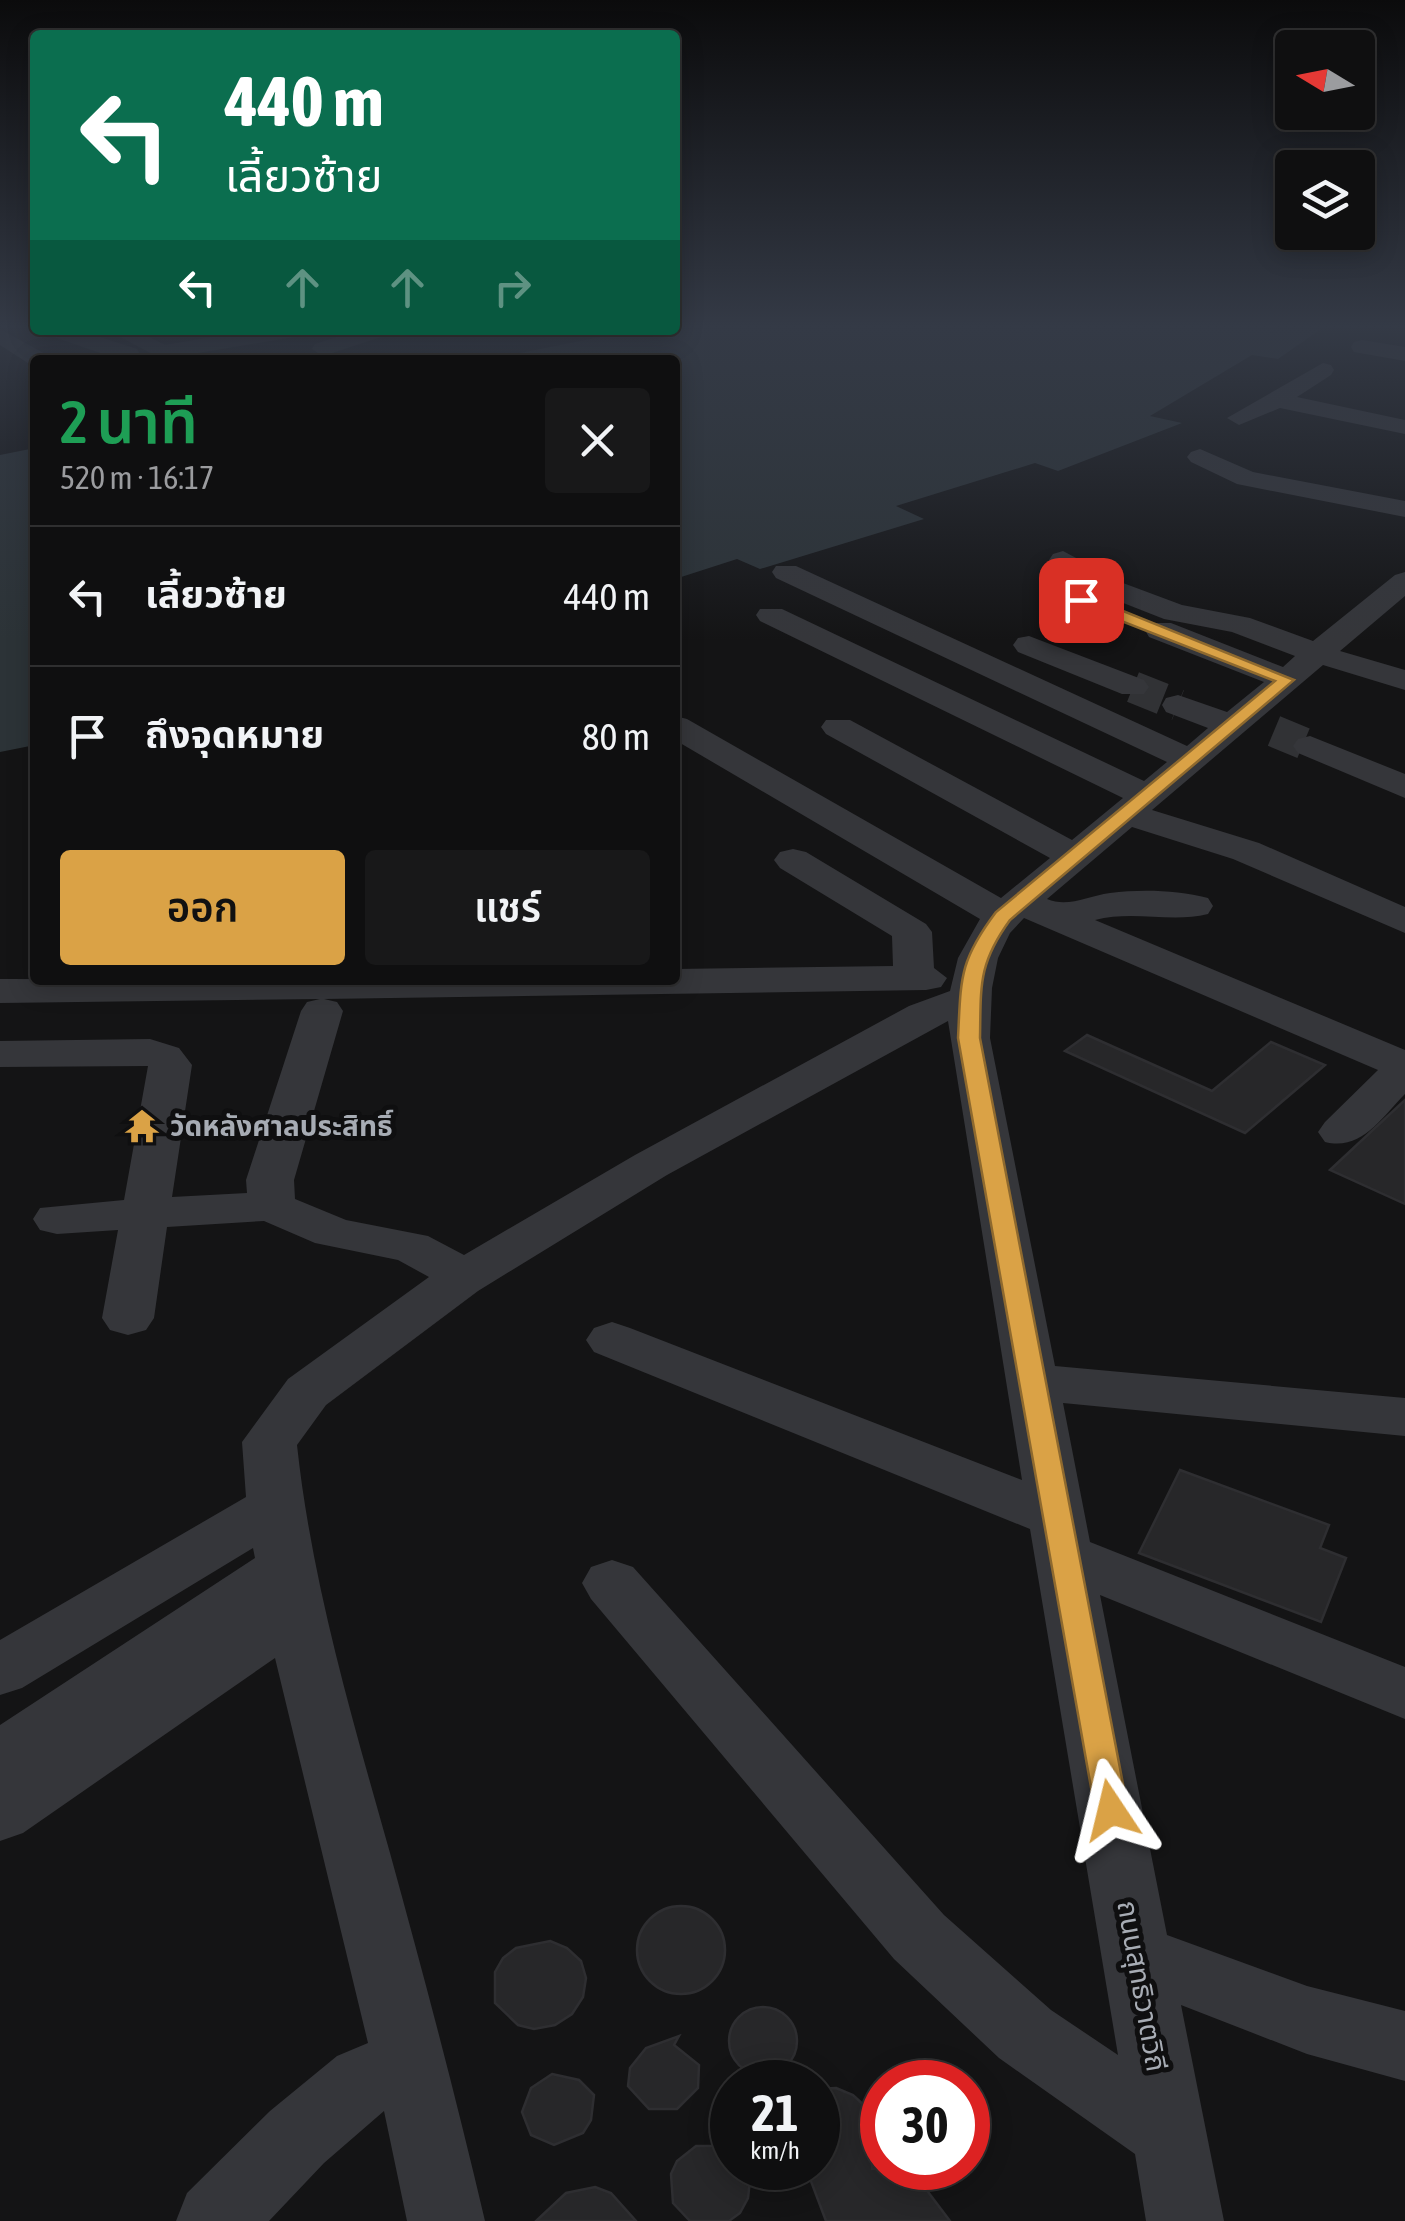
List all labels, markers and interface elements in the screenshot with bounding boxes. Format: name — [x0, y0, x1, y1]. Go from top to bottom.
north arrow — [1275, 30, 1375, 130]
map controls — [1275, 30, 1375, 250]
text: 440 m — [225, 61, 384, 141]
icon: left — [60, 70, 190, 200]
text: เลี้ยวซ้าย — [225, 150, 382, 202]
button: layers — [1275, 150, 1375, 250]
icon: left — [170, 260, 225, 315]
icon: ahead — [275, 260, 330, 315]
icon: ahead — [380, 260, 435, 315]
icon: right — [485, 260, 540, 315]
text: 2 นาที — [60, 387, 198, 456]
button: close — [545, 388, 650, 493]
text: 520 m · 16:17 — [60, 459, 214, 496]
pin — [1039, 558, 1124, 643]
icon: left — [60, 569, 115, 624]
text: เลี้ยวซ้าย — [145, 573, 287, 616]
icon: arrive — [1054, 573, 1109, 628]
text: 440 m — [564, 575, 650, 618]
icon: arrive — [60, 709, 115, 764]
text: ถึงจุดหมาย — [145, 713, 324, 756]
text: 80 m — [582, 715, 650, 758]
button: ออก — [60, 850, 345, 965]
button: แชร์ — [365, 850, 650, 965]
temple icon: วัดหลังศาลประสิทธิ์ — [123, 1107, 161, 1145]
place label: วัดหลังศาลประสิทธิ์ — [170, 1109, 394, 1142]
position arrow — [1059, 1758, 1163, 1862]
street label: ถนนสุทธิวาตวิถี — [1110, 1898, 1173, 2074]
speed limit sign: 30 — [860, 2060, 990, 2190]
text: 21 — [751, 2084, 798, 2142]
text: km/h — [750, 2136, 800, 2164]

